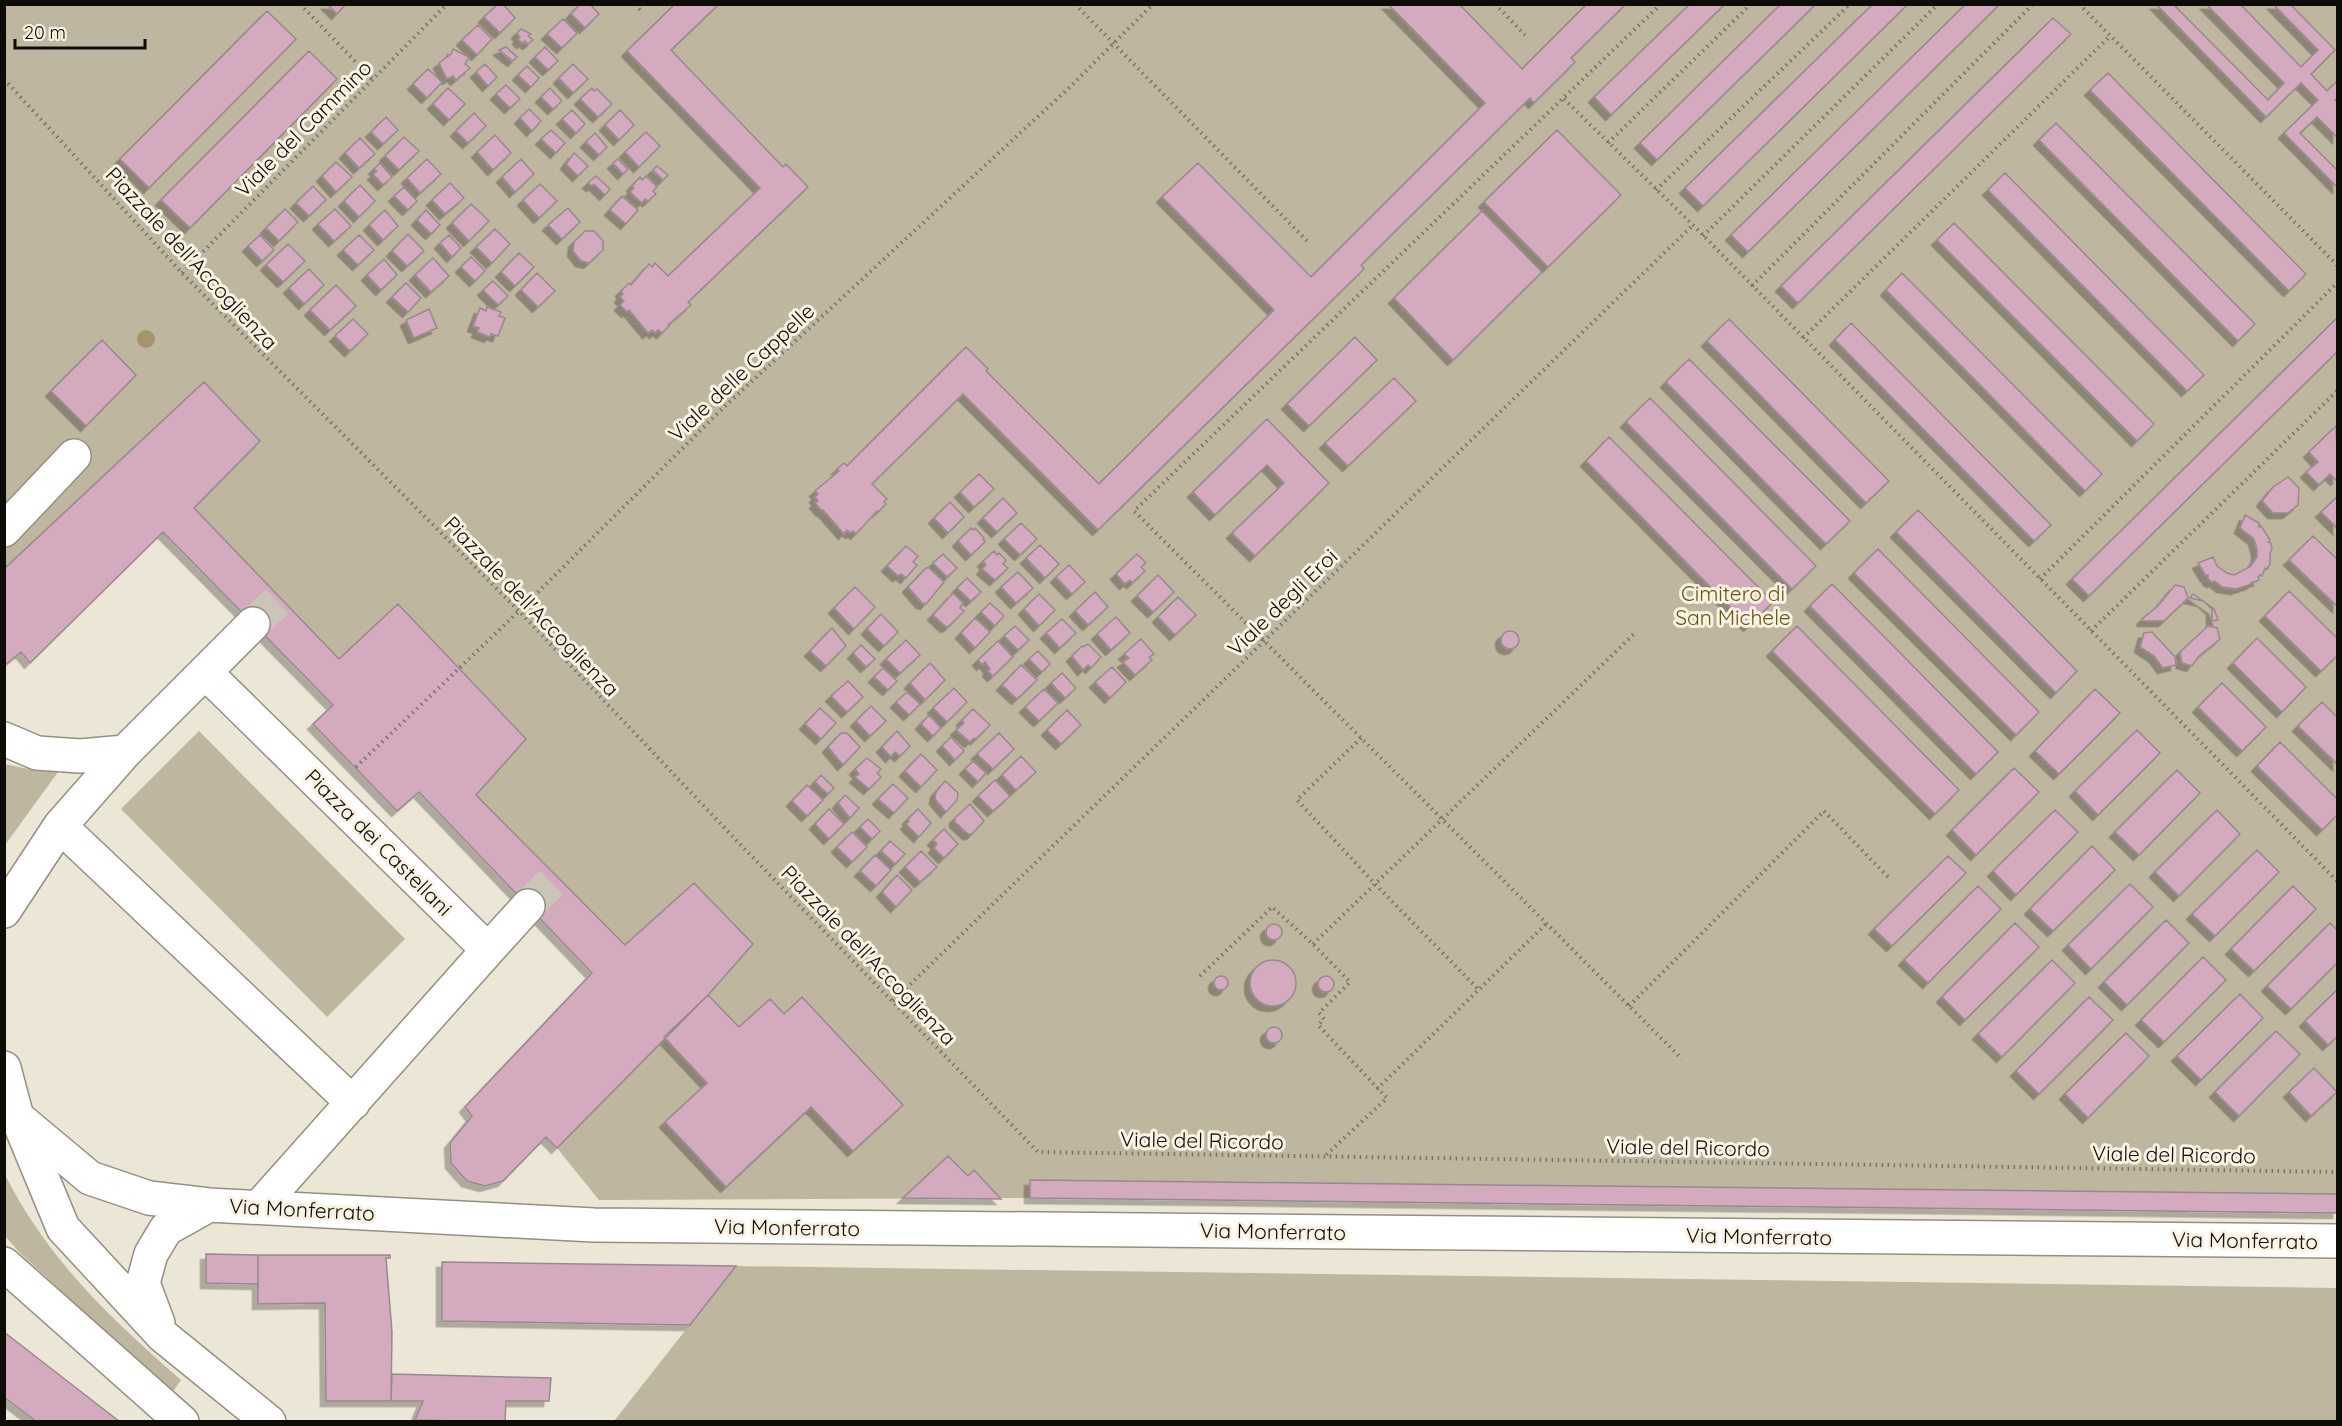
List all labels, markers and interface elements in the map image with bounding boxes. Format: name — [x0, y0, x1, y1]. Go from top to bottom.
scale bar — [15, 12, 146, 50]
text: 20 m — [24, 21, 66, 44]
street label: Viale del Cammino — [229, 54, 377, 202]
street label: Piazzale dell'Accoglienza — [101, 161, 283, 355]
street label: Viale delle Cappelle — [663, 298, 819, 446]
street label: Piazzale dell'Accoglienza — [439, 511, 625, 701]
street label: Viale degli Eroi — [1222, 543, 1342, 661]
park label: Cimitero di San Michele — [1675, 580, 1791, 630]
street label: Piazza dei Castellani — [300, 763, 458, 921]
street label: Piazzale dell'Accoglienza — [776, 860, 962, 1050]
street label: Viale del Ricordo — [1120, 1126, 1284, 1154]
street label: Viale del Ricordo — [1606, 1133, 1770, 1161]
street label: Viale del Ricordo — [2092, 1140, 2256, 1168]
street label: Via Monferrato — [228, 1192, 376, 1226]
street label: Via Monferrato — [714, 1213, 860, 1241]
street label: Via Monferrato — [1200, 1217, 1346, 1245]
street label: Via Monferrato — [1686, 1222, 1832, 1250]
street label: Via Monferrato — [2172, 1226, 2318, 1254]

